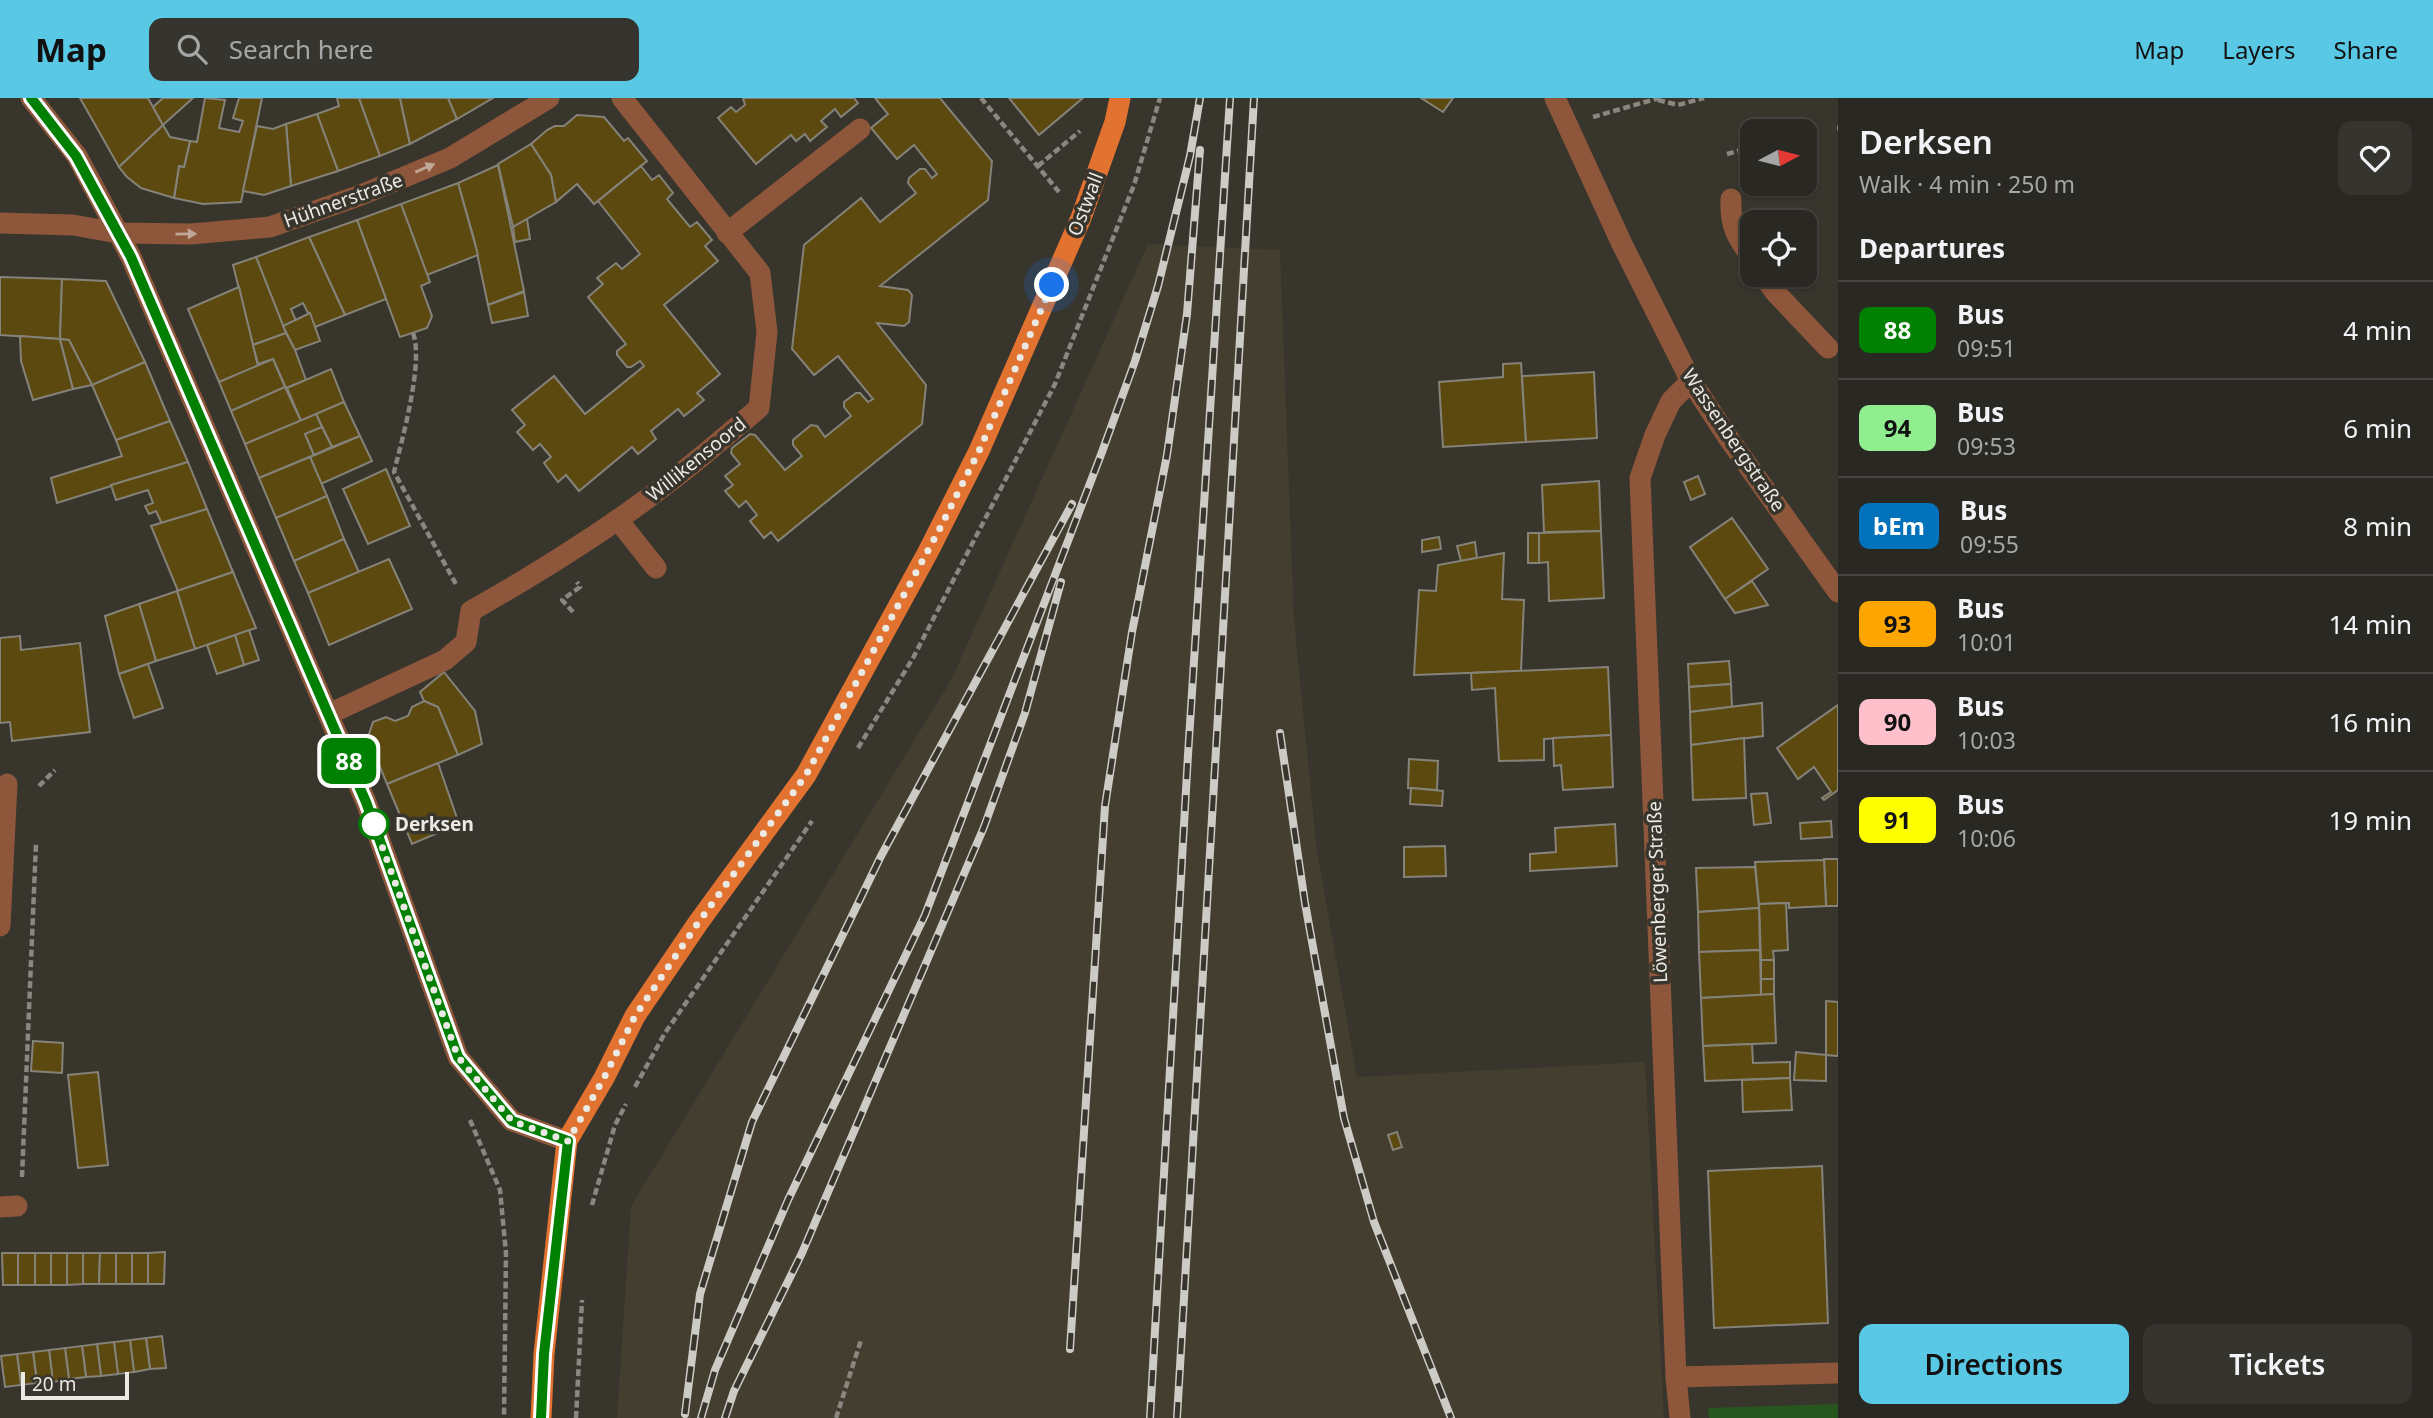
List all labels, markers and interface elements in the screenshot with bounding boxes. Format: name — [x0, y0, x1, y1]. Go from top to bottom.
search box — [149, 18, 639, 81]
text: Map — [35, 27, 107, 72]
icon: search — [173, 30, 211, 68]
text: Search here — [229, 31, 373, 67]
text: Map — [2134, 33, 2184, 66]
text: Layers — [2222, 33, 2296, 66]
text: Share — [2334, 33, 2398, 66]
north arrow — [1740, 119, 1816, 196]
map controls — [1740, 119, 1817, 287]
text: Derksen — [1859, 119, 1993, 164]
button: heart — [2338, 121, 2412, 195]
one-way arrow — [415, 163, 436, 174]
street label: Hühnerstraße — [280, 166, 406, 234]
street label: Ostwall — [1061, 168, 1109, 240]
text: Walk · 4 min · 250 m — [1859, 168, 2075, 200]
button: locate — [1740, 210, 1817, 287]
one-way arrow — [175, 228, 197, 240]
text: Departures — [1859, 230, 2005, 266]
your location — [1034, 267, 1069, 302]
text: Bus — [1957, 296, 2004, 332]
text: 4 min — [2343, 312, 2412, 348]
text: 88 — [1884, 313, 1911, 346]
text: 09:51 — [1957, 332, 2016, 364]
street label: Wassenbergstraße — [1676, 363, 1792, 517]
text: Bus — [1957, 394, 2004, 430]
text: 6 min — [2343, 410, 2412, 446]
street label: Willikensoord — [641, 411, 751, 507]
text: 94 — [1884, 411, 1911, 444]
text: 09:53 — [1957, 430, 2016, 462]
text: Bus — [1960, 492, 2007, 528]
text: 8 min — [2343, 508, 2412, 544]
text: bEm — [1873, 509, 1925, 542]
text: 09:55 — [1960, 528, 2019, 560]
text: Bus — [1957, 590, 2004, 626]
text: 14 min — [2328, 606, 2412, 642]
text: 93 — [1884, 607, 1911, 640]
text: 10:01 — [1957, 626, 2016, 658]
text: Bus — [1957, 688, 2004, 724]
text: 16 min — [2328, 704, 2412, 740]
text: 90 — [1884, 705, 1911, 738]
text: 10:03 — [1957, 724, 2016, 756]
line badge: 88 — [318, 738, 380, 784]
text: 88 — [335, 744, 363, 777]
text: Bus — [1957, 786, 2004, 822]
street label: Löwenberger Straße — [1641, 801, 1673, 983]
text: 19 min — [2328, 802, 2412, 838]
text: 91 — [1884, 803, 1911, 836]
marker: Derksen — [359, 809, 389, 839]
place label: Derksen — [395, 811, 474, 837]
text: 10:06 — [1957, 822, 2016, 854]
button: Directions — [1859, 1324, 2129, 1404]
button: Tickets — [2143, 1324, 2412, 1404]
scale bar — [21, 1369, 130, 1401]
text: 20 m — [32, 1371, 76, 1397]

